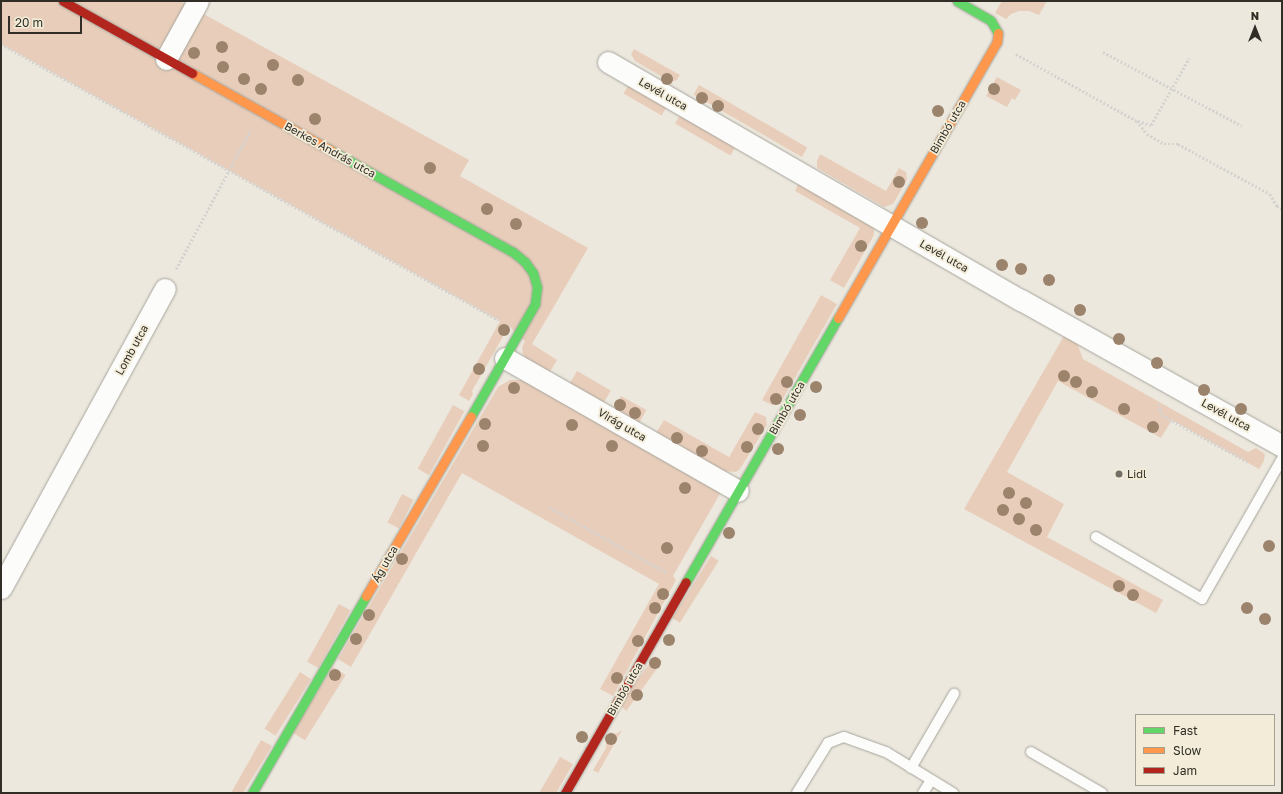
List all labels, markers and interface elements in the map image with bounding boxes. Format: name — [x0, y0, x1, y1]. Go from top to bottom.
scale bar — [10, 8, 84, 34]
north arrow — [1235, 8, 1275, 48]
text: N — [1251, 9, 1259, 22]
text: 20 m — [15, 15, 43, 30]
street label: Levél utca — [636, 75, 690, 113]
street label: Bimbó utca — [927, 98, 969, 156]
street label: Berkes András utca — [282, 119, 378, 181]
street label: Levél utca — [917, 237, 971, 275]
street label: Lomb utca — [113, 323, 151, 377]
street label: Bimbó utca — [766, 379, 808, 437]
street label: Levél utca — [1199, 396, 1253, 434]
street label: Virág utca — [596, 406, 648, 444]
place label: Lidl — [1127, 467, 1147, 481]
marker: Lidl — [1114, 469, 1124, 479]
street label: Ág utca — [369, 543, 401, 585]
street label: Bimbó utca — [604, 660, 646, 718]
legend — [1135, 714, 1275, 786]
text: Fast — [1173, 723, 1198, 738]
text: Slow — [1173, 743, 1201, 758]
text: Jam — [1173, 763, 1197, 778]

